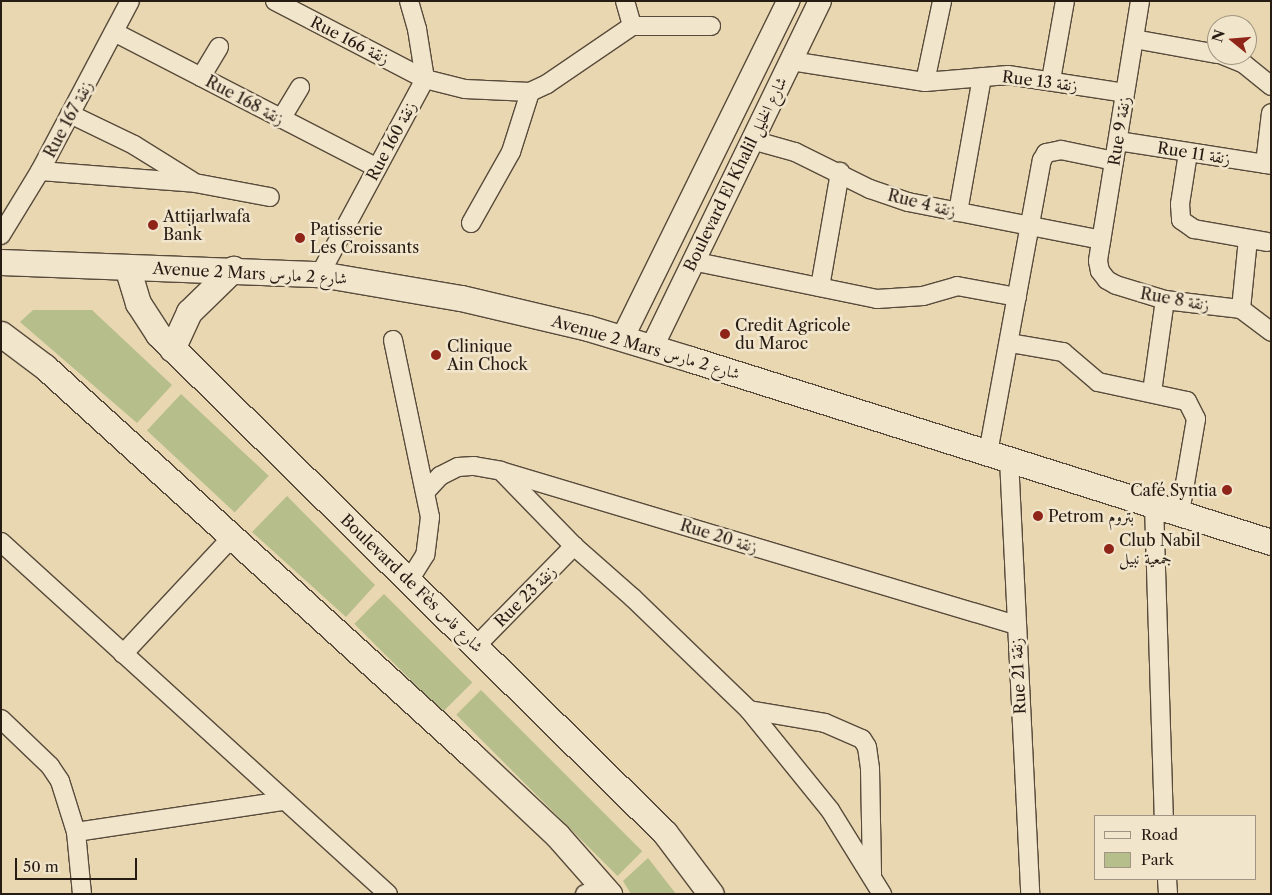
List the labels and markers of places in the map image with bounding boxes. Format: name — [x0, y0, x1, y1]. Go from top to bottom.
place label: Attijarlwafa Bank — [163, 206, 251, 244]
marker: Attijarlwafa Bank — [147, 219, 159, 231]
place label: Patisserie Les Croissants — [310, 219, 419, 257]
marker: Patisserie Les Croissants — [294, 232, 306, 244]
place label: Credit Agricole du Maroc — [735, 315, 851, 353]
marker: Credit Agricole du Maroc — [719, 328, 731, 340]
place label: Clinique Ain Chock — [447, 336, 528, 374]
marker: Clinique Ain Chock — [429, 348, 443, 362]
place label: Café Syntia — [1130, 480, 1217, 500]
marker: Café Syntia — [1221, 484, 1233, 496]
place label: Petrom بتروم — [1048, 506, 1134, 526]
marker: Petrom بتروم — [1032, 510, 1044, 522]
place label: Club Nabil جمعية نبيل — [1119, 530, 1200, 568]
marker: Club Nabil جمعية نبيل — [1103, 543, 1115, 555]

